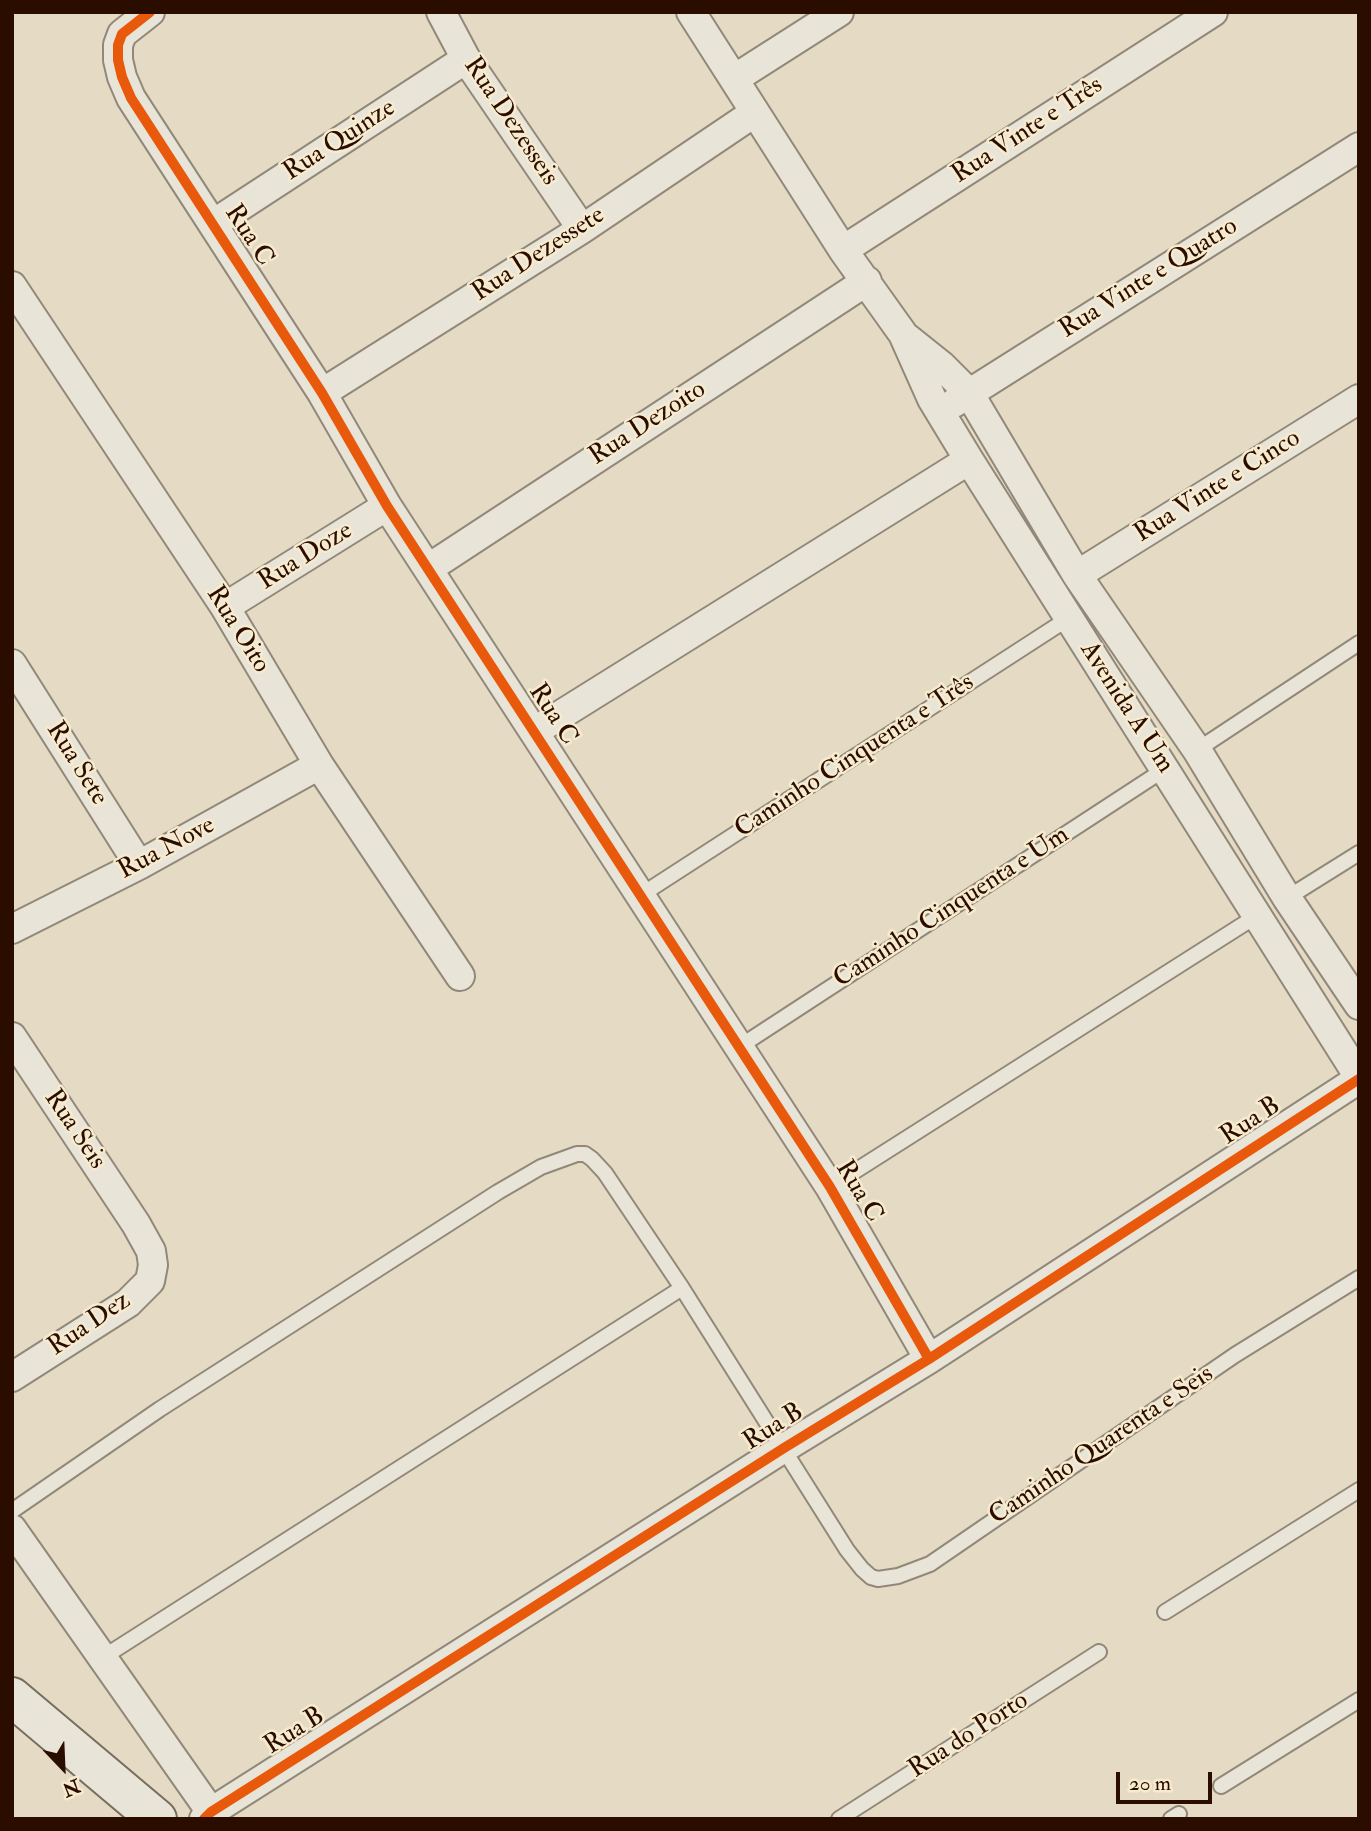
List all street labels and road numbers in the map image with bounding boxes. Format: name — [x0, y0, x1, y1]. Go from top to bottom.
street label: Rua Dezesseis — [456, 52, 564, 192]
street label: Rua Vinte e Três — [947, 71, 1109, 191]
street label: Rua Quinze — [278, 93, 402, 189]
street label: Rua C — [217, 199, 279, 273]
street label: Rua Dezessete — [467, 201, 611, 309]
street label: Rua Vinte e Quatro — [1054, 212, 1244, 346]
street label: Rua Dezoito — [584, 375, 712, 473]
street label: Rua Vinte e Cinco — [1129, 424, 1307, 550]
street label: Rua Doze — [253, 516, 359, 598]
street label: Rua Oito — [198, 581, 276, 679]
street label: Avenida A Um — [1072, 637, 1180, 779]
street label: Caminho Cinquenta e Três — [730, 668, 980, 846]
street label: Rua C — [521, 678, 583, 752]
street label: Rua Sete — [38, 716, 114, 812]
street label: Rua Nove — [113, 811, 221, 887]
street label: Caminho Cinquenta e Um — [829, 820, 1075, 996]
street label: Rua Seis — [36, 1084, 112, 1176]
street label: Rua B — [1215, 1091, 1287, 1153]
street label: Rua C — [827, 1155, 889, 1229]
street label: Rua Dez — [43, 1286, 137, 1364]
street label: Caminho Quarenta e Seis — [984, 1359, 1220, 1533]
street label: Rua B — [738, 1398, 810, 1458]
street label: Rua do Porto — [903, 1686, 1035, 1786]
street label: Rua B — [259, 1702, 331, 1762]

